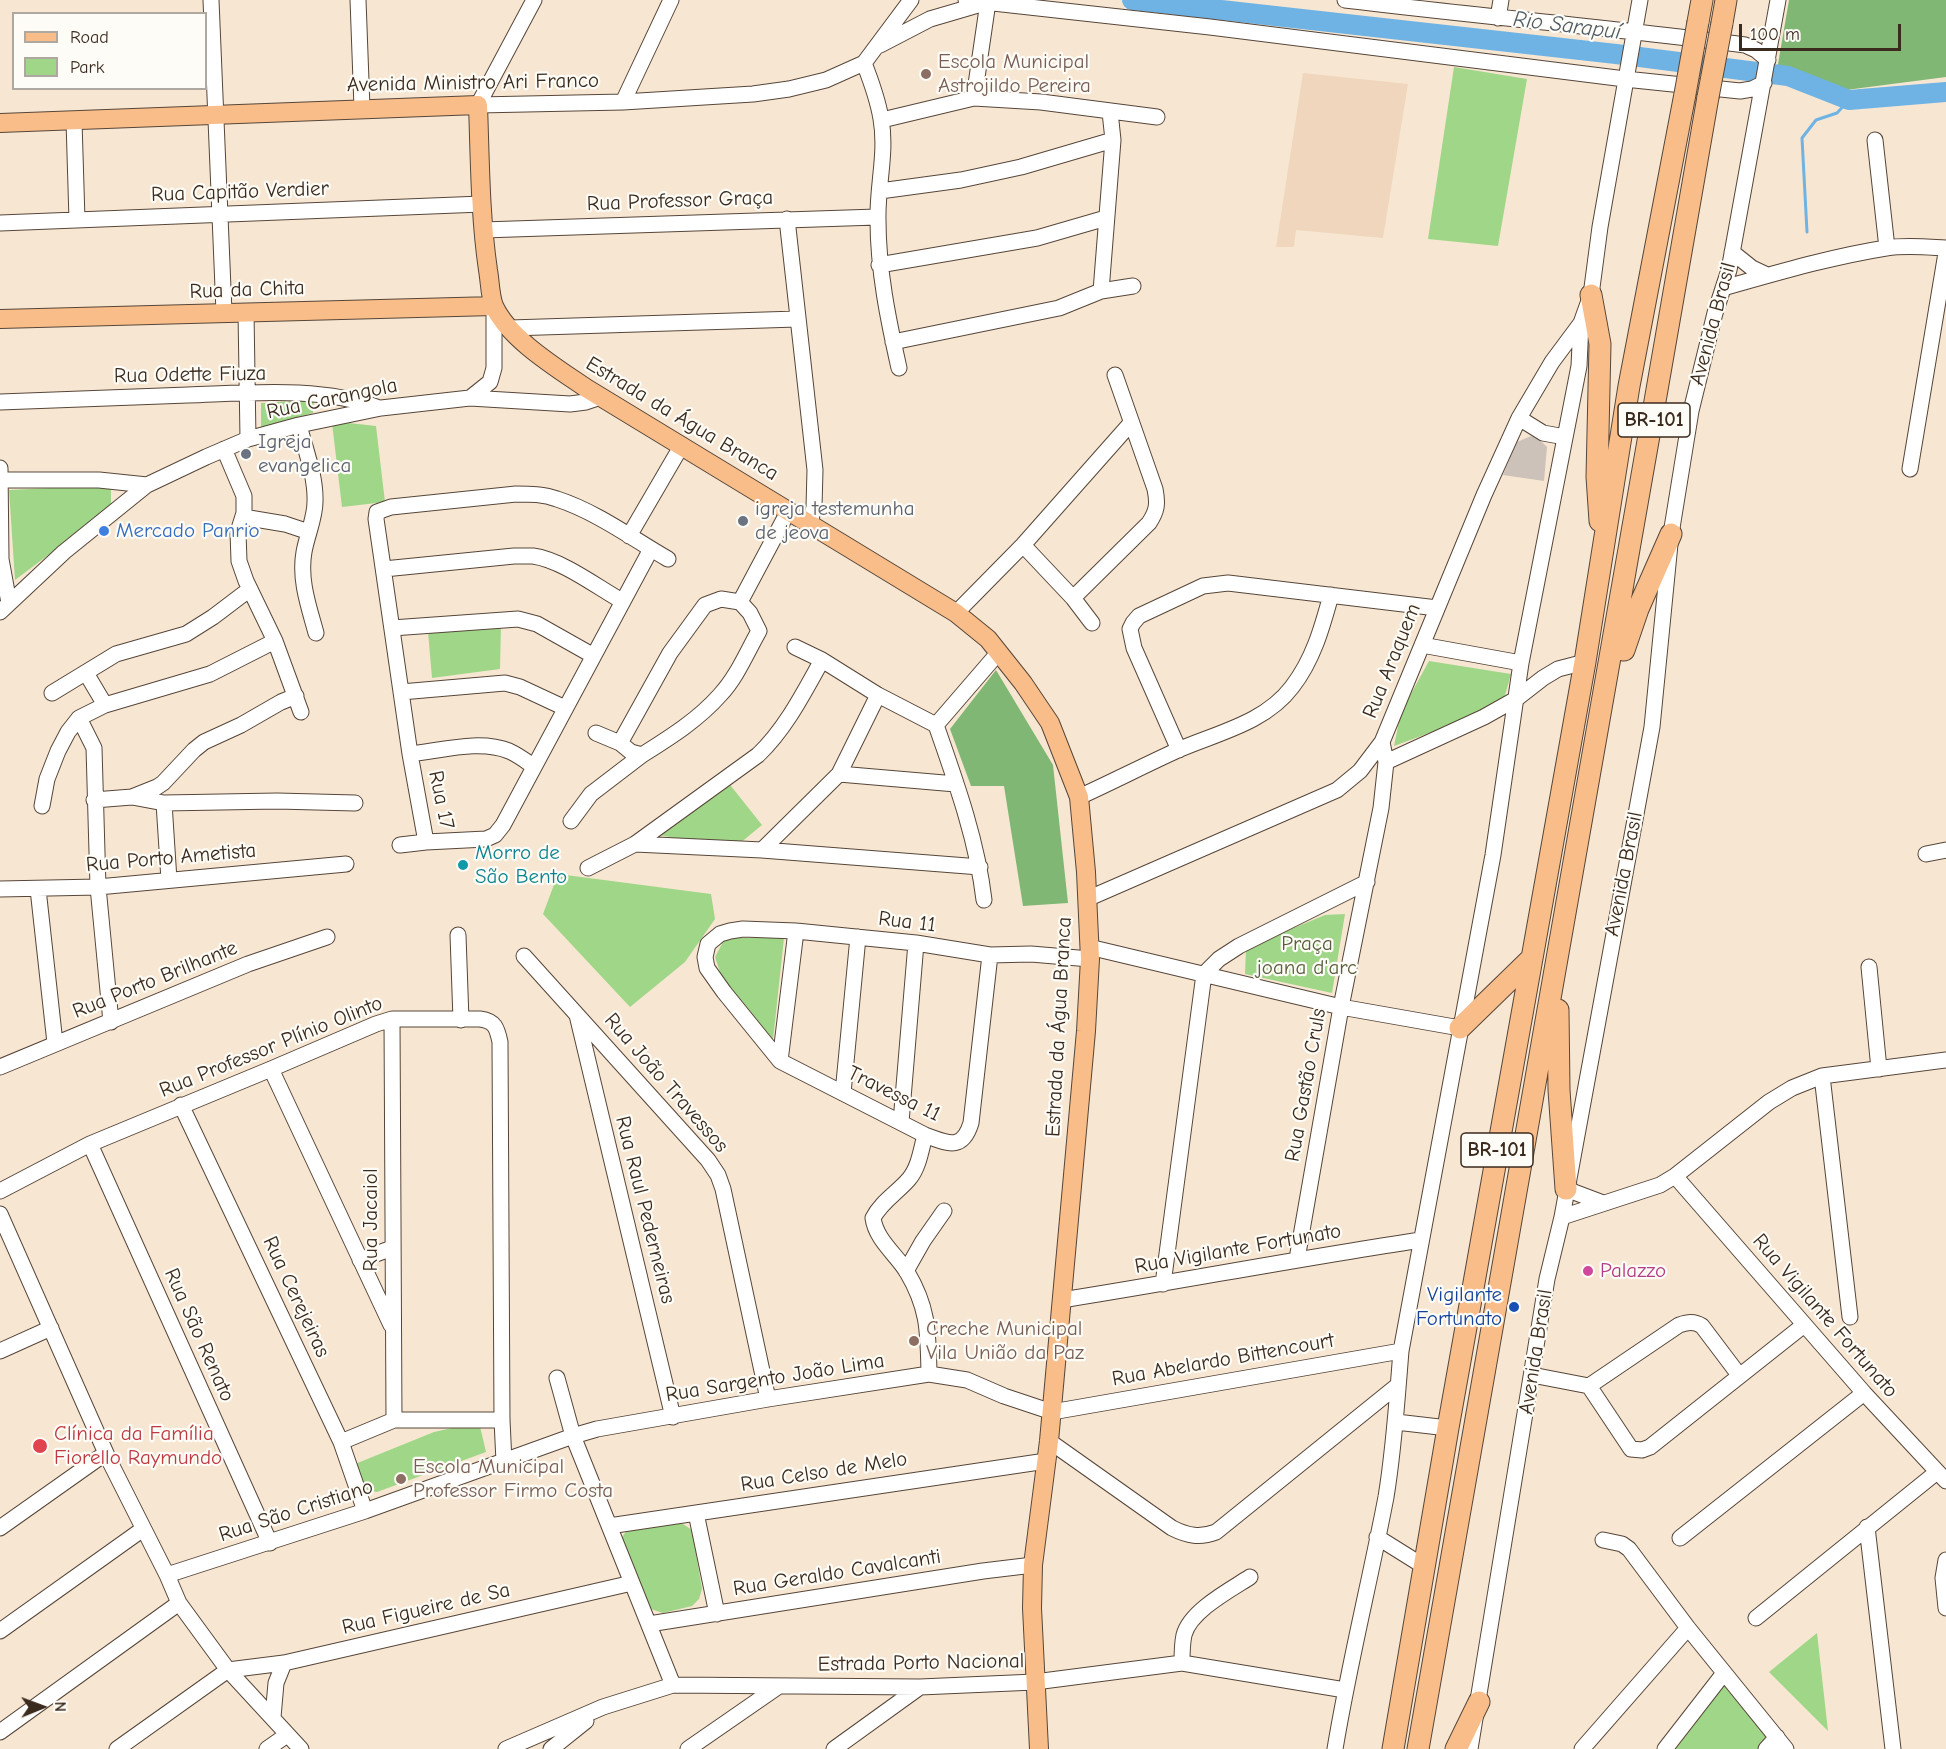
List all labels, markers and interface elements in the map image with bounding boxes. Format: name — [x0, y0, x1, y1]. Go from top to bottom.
water label: Rio Sarapuí — [1512, 6, 1622, 46]
legend — [12, 12, 207, 90]
scale bar — [1742, 12, 1904, 50]
text: 100 m — [1750, 24, 1800, 45]
text: Road — [70, 27, 109, 48]
place label: Escola Municipal Astrojildo Pereira — [938, 49, 1091, 99]
text: Park — [70, 57, 104, 78]
marker: Escola Municipal Astrojildo Pereira — [919, 67, 933, 81]
street label: Avenida Ministro Ari Franco — [347, 68, 599, 98]
street label: Rua Capitão Verdier — [151, 176, 329, 208]
street label: Rua Professor Graça — [586, 185, 774, 217]
street label: Avenida Brasil — [1684, 260, 1742, 388]
street label: Rua da Chita — [189, 275, 305, 305]
street label: Estrada da Água Branca — [581, 351, 783, 487]
street label: Rua Odette Fiuza — [114, 361, 266, 389]
street label: Rua Carangola — [264, 373, 400, 425]
road number: BR-101 — [1618, 403, 1690, 437]
place label: Igreja evangelica — [258, 429, 351, 479]
marker: Igreja evangelica — [239, 447, 253, 461]
place label: igreja testemunha de jeova — [755, 496, 915, 546]
marker: igreja testemunha de jeova — [736, 514, 750, 528]
place label: Mercado Panrio — [116, 518, 260, 544]
marker: Mercado Panrio — [97, 524, 111, 538]
street label: Rua Araquem — [1358, 600, 1426, 722]
street label: Rua 17 — [423, 768, 459, 832]
street label: Avenida Brasil — [1600, 810, 1648, 938]
street label: Rua Porto Ametista — [85, 838, 257, 878]
place label: Morro de São Bento — [475, 840, 567, 890]
marker: Morro de São Bento — [456, 858, 470, 872]
street label: Rua 11 — [877, 906, 937, 938]
street label: Estrada da Água Branca — [1041, 916, 1077, 1138]
park label: Praça joana d'arc — [1257, 931, 1357, 981]
street label: Rua Porto Brilhante — [69, 935, 241, 1025]
street label: Rua Professor Plínio Olinto — [156, 991, 386, 1103]
street label: Rua Gastão Cruls — [1280, 1006, 1332, 1164]
street label: Rua João Travessos — [599, 1008, 733, 1158]
street label: Travessa 11 — [843, 1061, 945, 1127]
street label: Rua Raul Pederneiras — [610, 1114, 680, 1306]
road number: BR-101 — [1461, 1133, 1533, 1167]
street label: Rua Jacaiol — [358, 1169, 384, 1271]
street label: Rua Vigilante Fortunato — [1133, 1218, 1343, 1280]
street label: Rua Vigilante Fortunato — [1747, 1229, 1903, 1403]
street label: Rua Cerejeiras — [257, 1232, 335, 1362]
place label: Palazzo — [1600, 1258, 1666, 1284]
street label: Rua São Renato — [158, 1264, 240, 1406]
marker: Palazzo — [1581, 1264, 1595, 1278]
place label: Vigilante Fortunato — [1416, 1282, 1502, 1332]
street label: Avenida Brasil — [1514, 1288, 1558, 1416]
marker: Vigilante Fortunato — [1507, 1300, 1521, 1314]
place label: Creche Municipal Vila União da Paz — [926, 1316, 1084, 1366]
street label: Rua Abelardo Bittencourt — [1110, 1328, 1336, 1392]
marker: Creche Municipal Vila União da Paz — [907, 1334, 921, 1348]
street label: Rua Sargento João Lima — [664, 1348, 886, 1408]
place label: Clínica da Família Fiorello Raymundo — [54, 1421, 222, 1471]
marker: Clínica da Família Fiorello Raymundo — [31, 1437, 49, 1455]
street label: Rua Celso de Melo — [739, 1446, 909, 1498]
place label: Escola Municipal Professor Firmo Costa — [413, 1454, 613, 1504]
marker: Escola Municipal Professor Firmo Costa — [394, 1472, 408, 1486]
street label: Rua São Cristiano — [216, 1474, 376, 1548]
street label: Rua Geraldo Cavalcanti — [731, 1544, 943, 1602]
street label: Rua Figueire de Sa — [340, 1577, 512, 1641]
street label: Estrada Porto Nacional — [817, 1649, 1025, 1677]
north arrow — [12, 1677, 72, 1737]
text: N — [51, 1701, 69, 1712]

